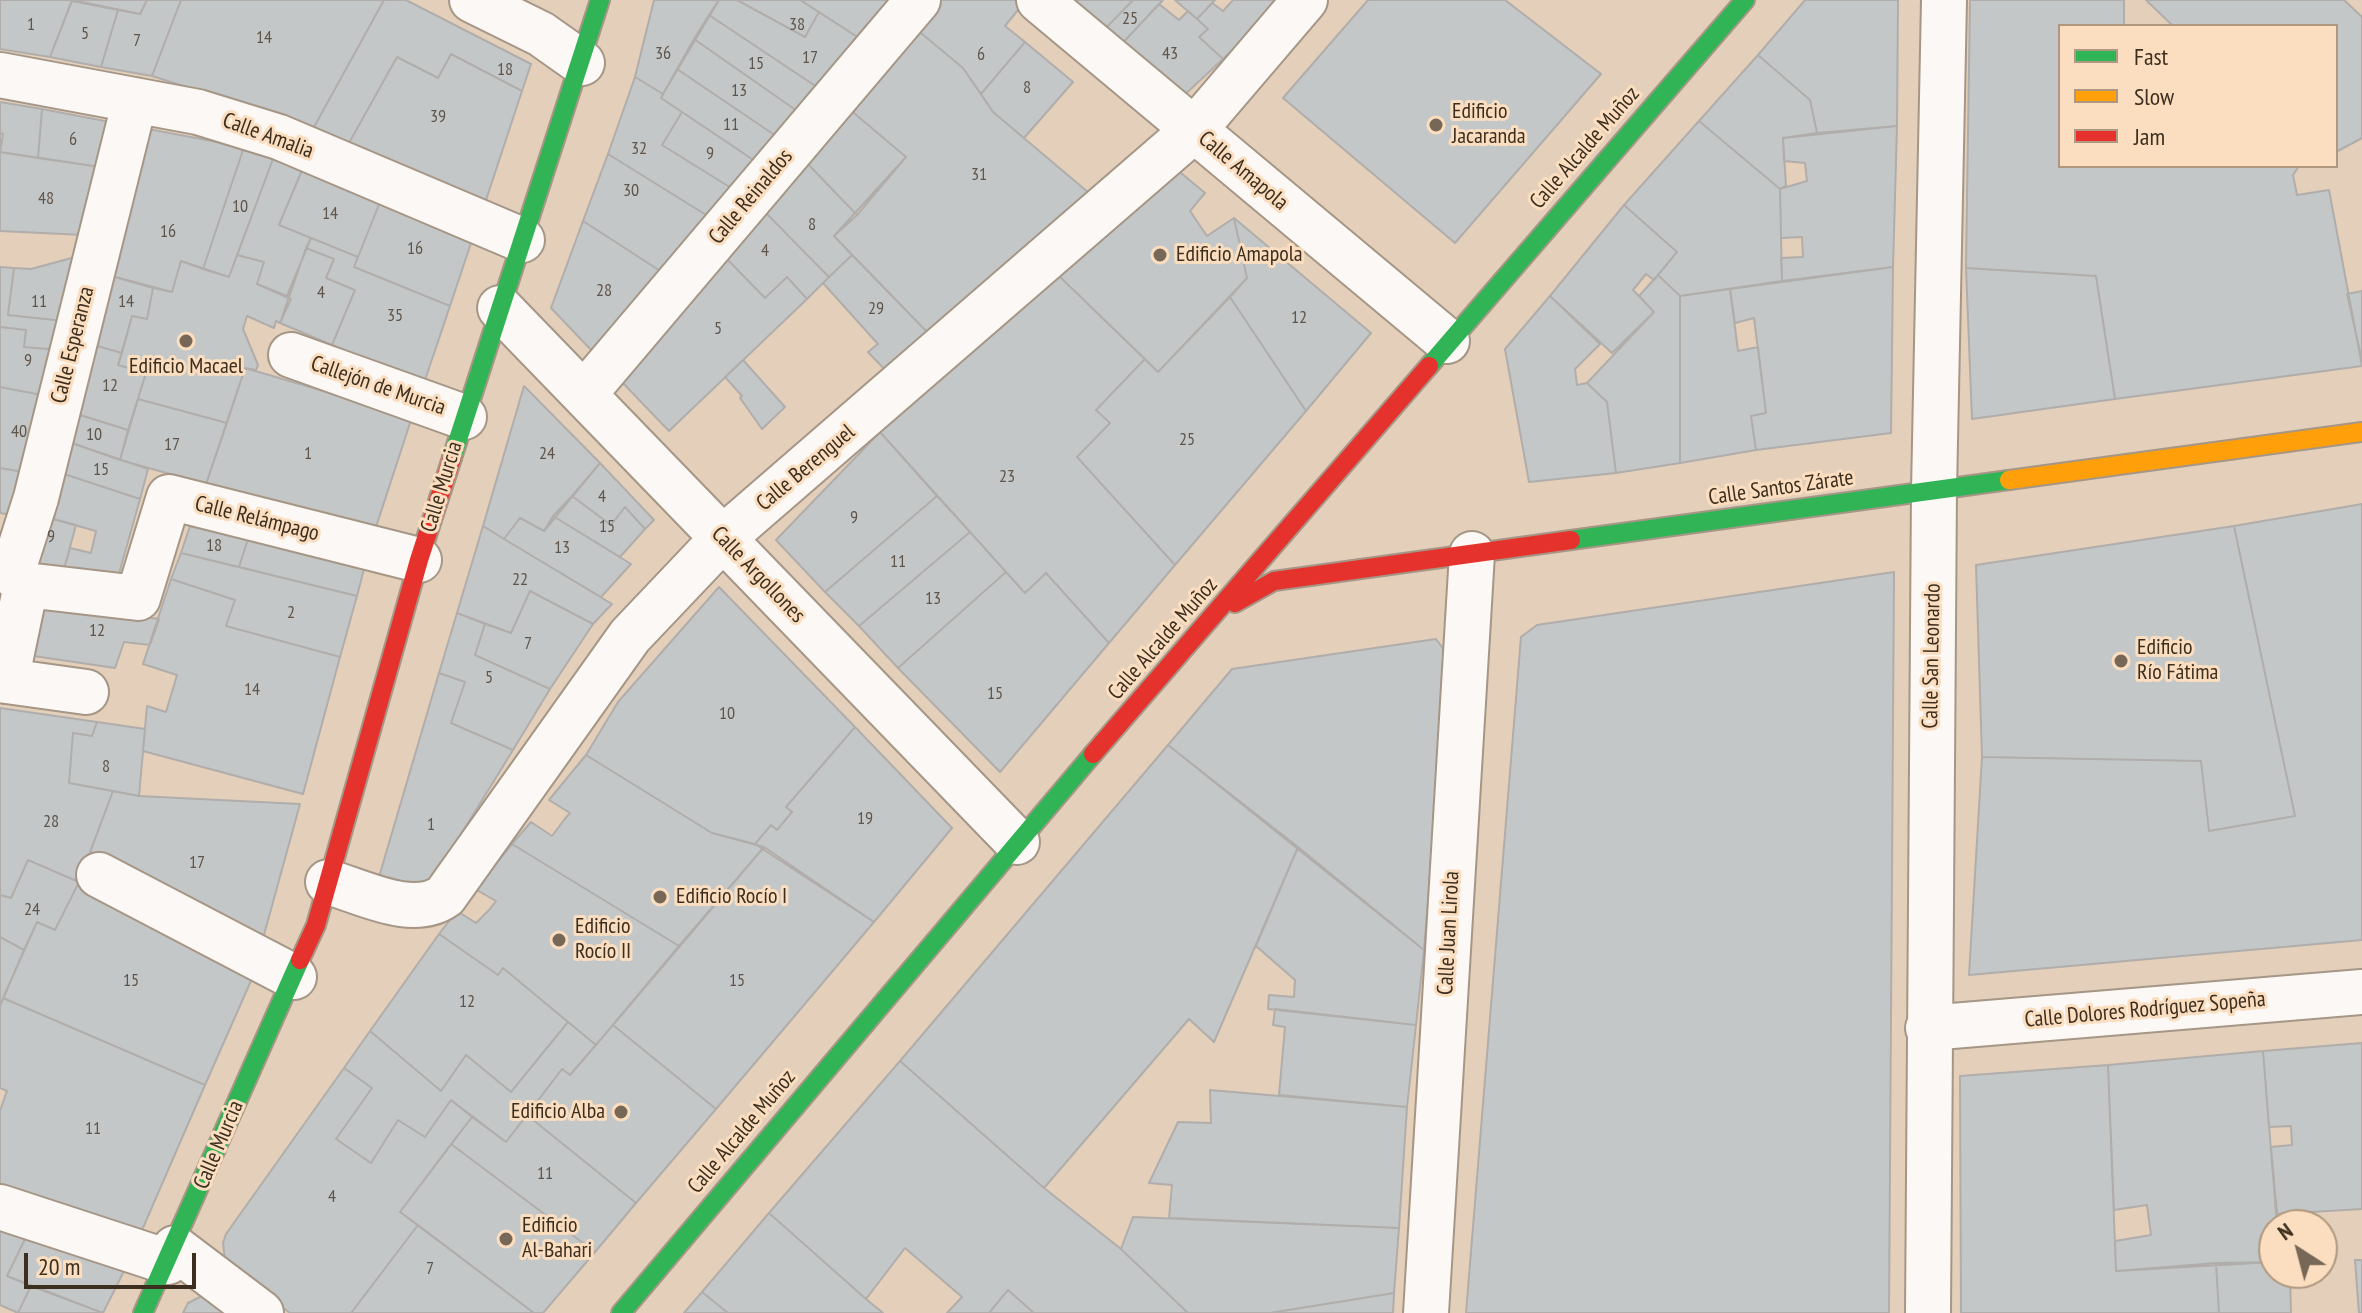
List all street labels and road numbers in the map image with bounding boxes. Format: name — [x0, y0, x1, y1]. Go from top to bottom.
street label: Calle Alcalde Muñoz — [1525, 81, 1645, 215]
street label: Calle Amalia — [219, 107, 317, 165]
street label: Calle Amapola — [1193, 126, 1293, 216]
street label: Calle Reinaldos — [704, 144, 798, 250]
street label: Calle Esperanza — [46, 284, 100, 406]
street label: Callejón de Murcia — [307, 351, 449, 421]
street label: Calle Berenguel — [752, 419, 860, 517]
street label: Calle Murcia — [416, 438, 468, 536]
street label: Calle Santos Zárate — [1707, 465, 1855, 511]
street label: Calle Relámpago — [192, 491, 322, 547]
street label: Calle Argollones — [705, 521, 811, 629]
street label: Calle Alcalde Muñoz — [1103, 572, 1223, 706]
street label: Calle San Leonardo — [1918, 583, 1946, 729]
street label: Calle Juan Lirola — [1433, 870, 1465, 996]
street label: Calle Dolores Rodríguez Sopeña — [2024, 986, 2266, 1034]
street label: Calle Alcalde Muñoz — [683, 1065, 801, 1199]
street label: Calle Murcia — [189, 1097, 249, 1193]

